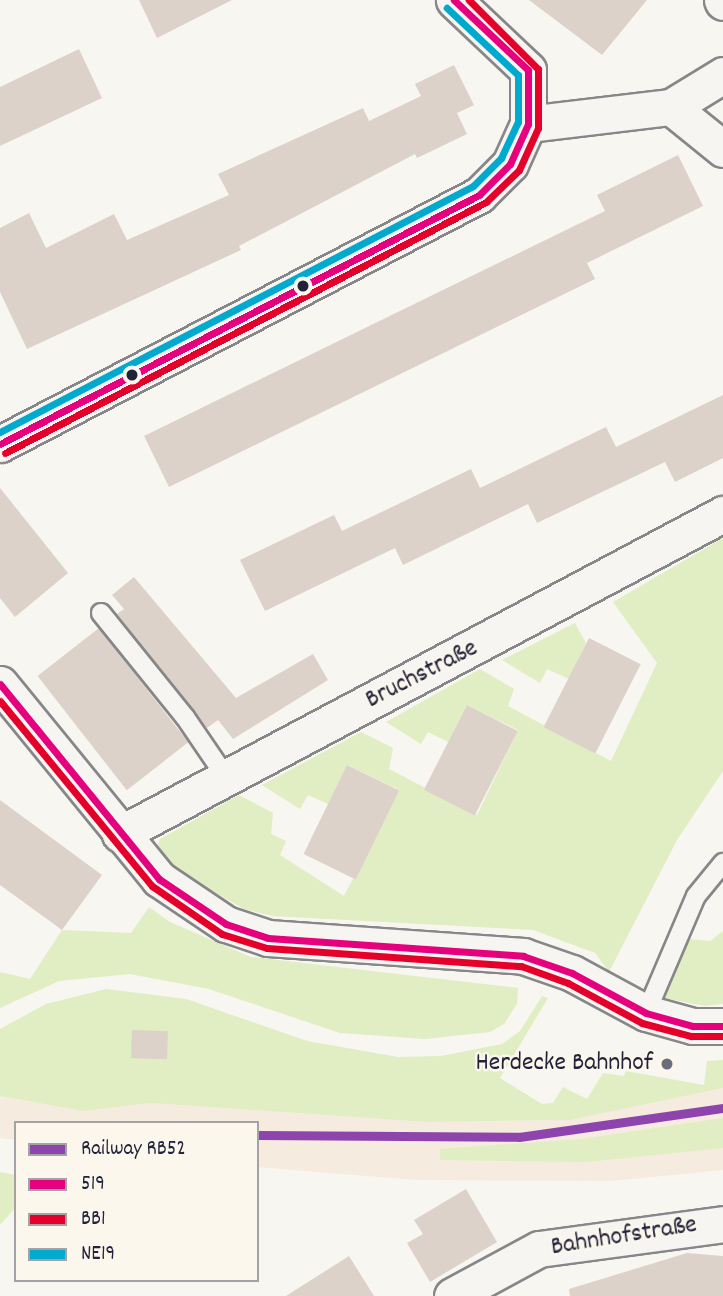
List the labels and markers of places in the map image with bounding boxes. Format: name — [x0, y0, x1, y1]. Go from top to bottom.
unlabelled marker — [296, 279, 310, 293]
unlabelled marker — [125, 368, 139, 382]
place label: Herdecke Bahnhof — [475, 1048, 653, 1080]
marker: Herdecke Bahnhof — [659, 1056, 675, 1072]

